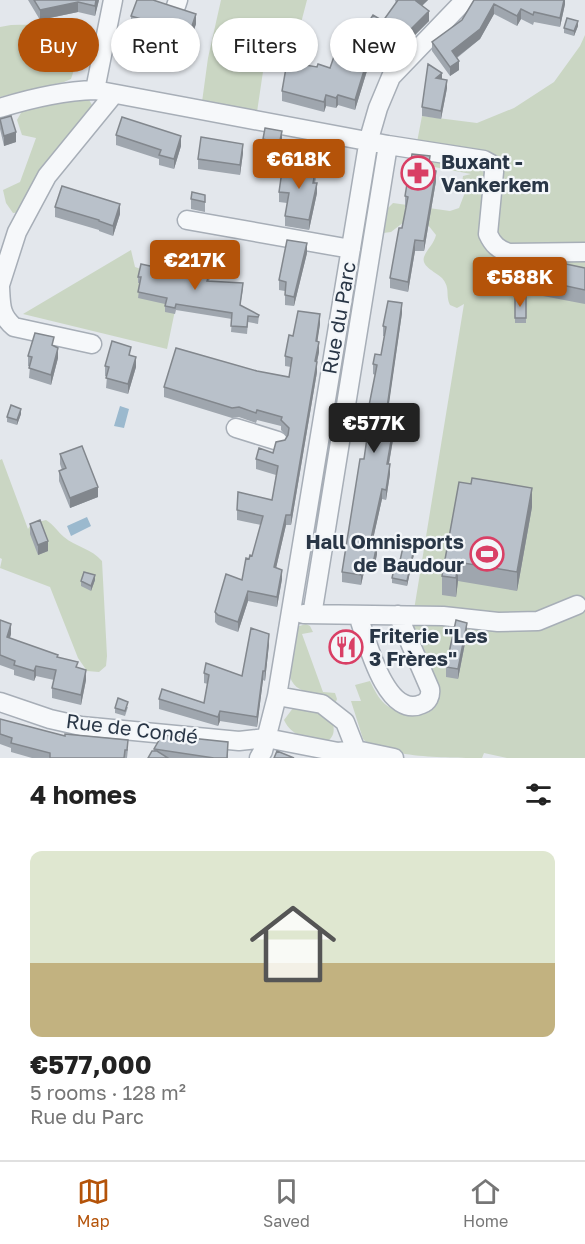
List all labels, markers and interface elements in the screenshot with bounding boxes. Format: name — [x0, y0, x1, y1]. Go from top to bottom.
chip: Buy — [18, 18, 99, 72]
chip: Rent — [111, 18, 200, 72]
chip: Filters — [212, 18, 318, 72]
chip: New — [330, 18, 417, 72]
pin: €618K — [257, 139, 341, 190]
text: €618K — [267, 146, 331, 170]
place label: Buxant - Vankerkem — [441, 149, 549, 196]
pharmacy icon: Buxant - Vankerkem — [400, 155, 436, 191]
pin: €217K — [153, 240, 237, 291]
text: €217K — [164, 247, 226, 271]
pin: €588K — [478, 257, 562, 308]
street label: Rue du Parc — [316, 260, 360, 376]
text: €588K — [487, 264, 553, 288]
pin: €577K — [332, 403, 416, 454]
text: €577K — [343, 410, 405, 434]
place label: Hall Omnisports de Baudour — [305, 529, 464, 576]
sports icon: Hall Omnisports de Baudour — [469, 536, 505, 572]
place label: Friterie "Les 3 Frères" — [369, 623, 488, 670]
restaurant icon: Friterie "Les 3 Frères" — [328, 629, 364, 665]
street label: Rue de Condé — [65, 708, 199, 748]
icon: filters — [522, 778, 555, 811]
text: 4 homes — [30, 779, 137, 810]
icon: home — [239, 890, 347, 998]
text: €577,000 — [30, 1049, 152, 1080]
text: 5 rooms · 128 m² — [30, 1080, 186, 1104]
text: Rue du Parc — [30, 1104, 144, 1128]
tab: Map — [77, 1175, 110, 1231]
tab: Saved — [263, 1175, 310, 1231]
tab: Home — [463, 1175, 508, 1231]

